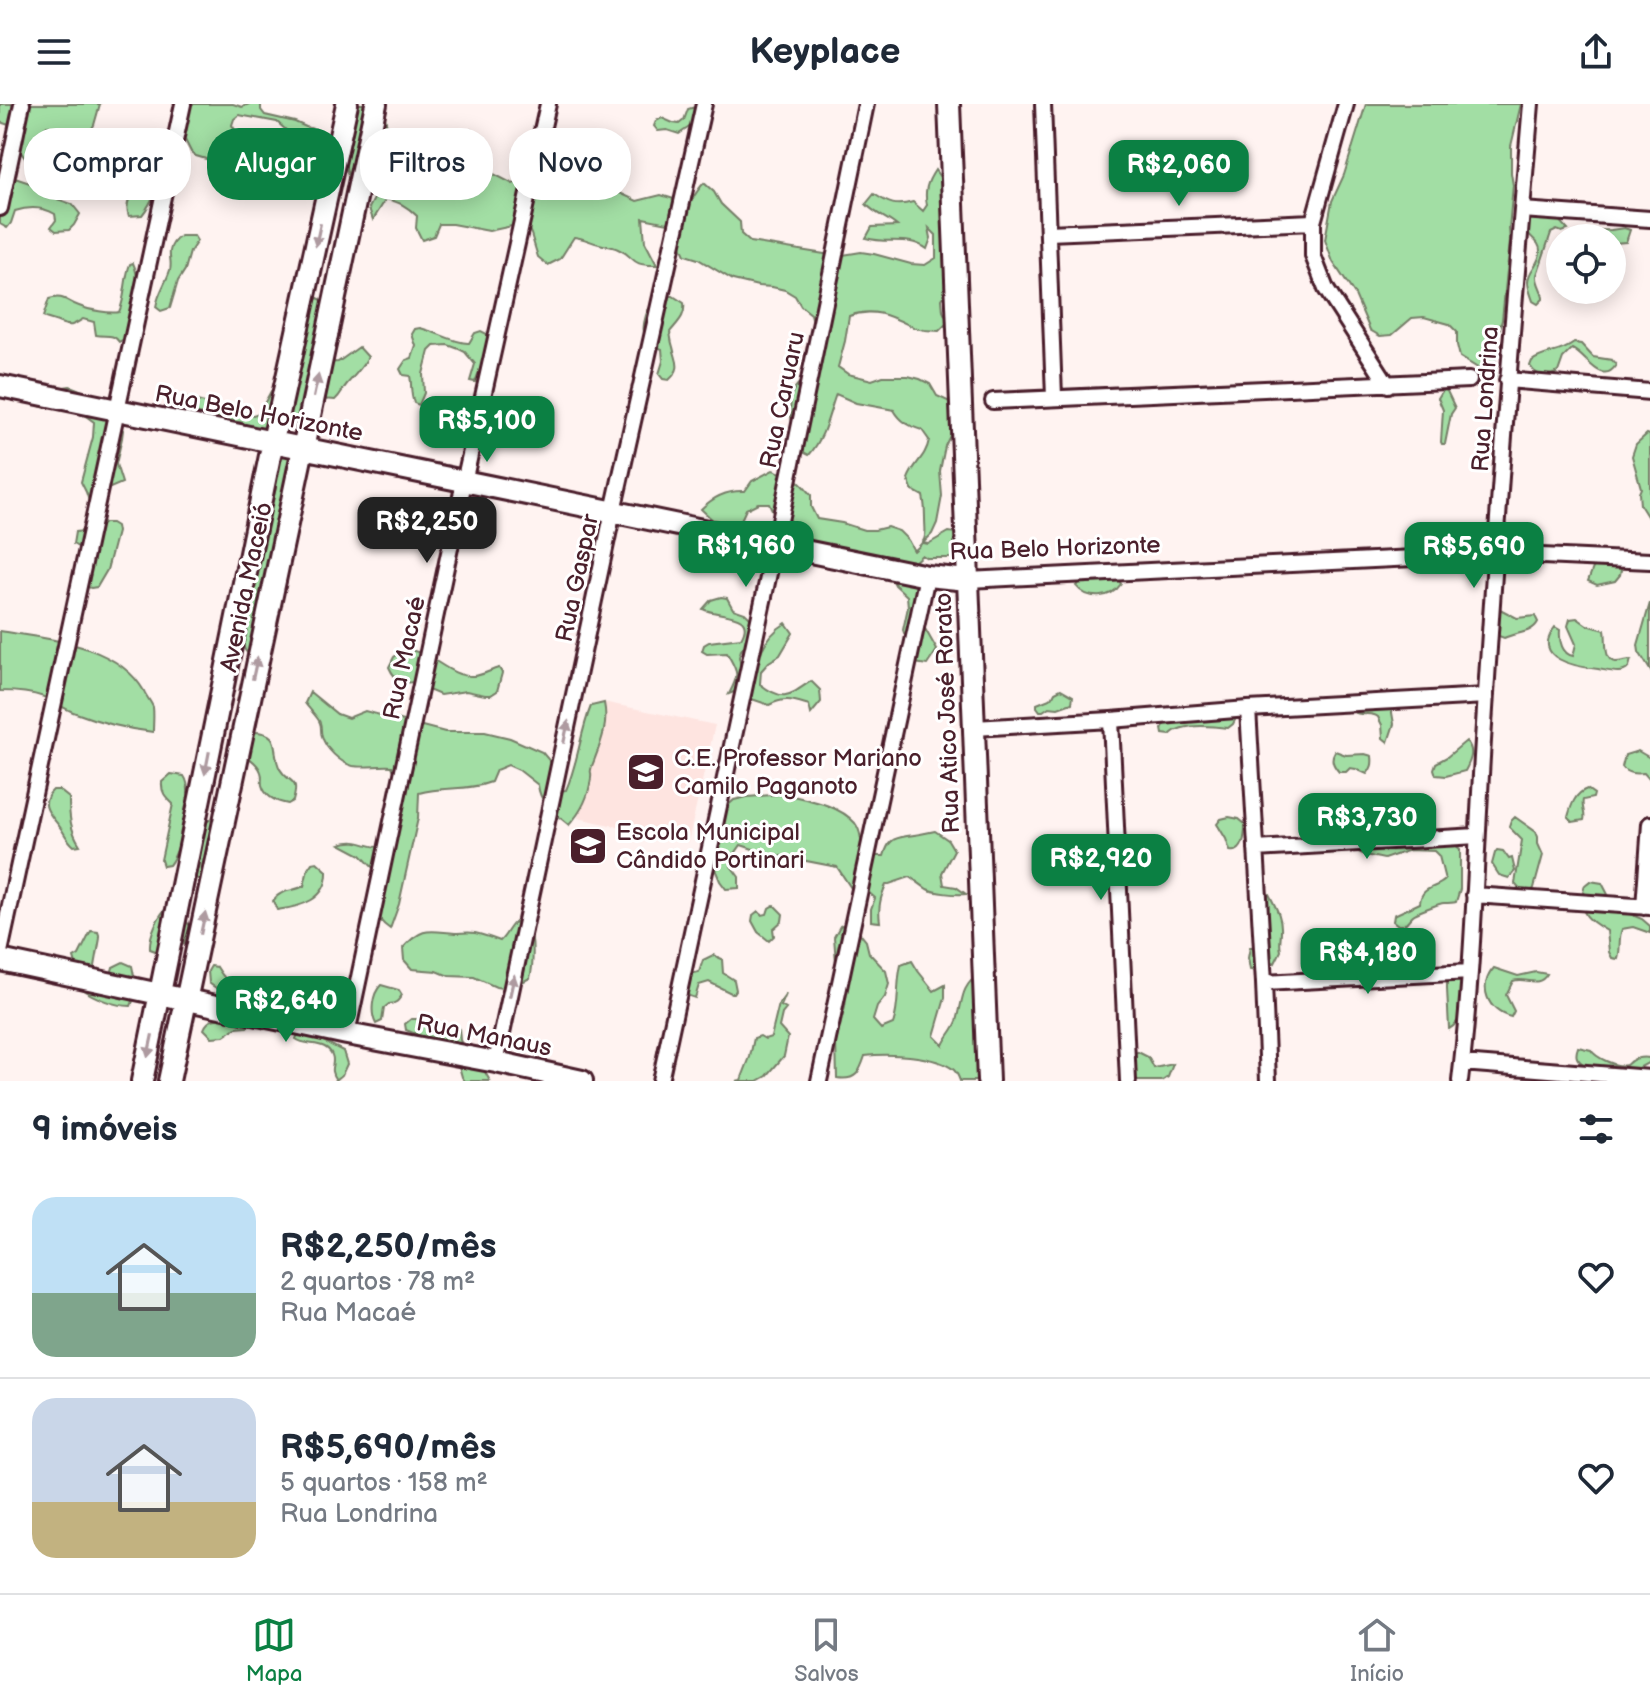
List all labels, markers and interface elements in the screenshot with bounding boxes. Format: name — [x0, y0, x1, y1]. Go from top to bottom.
icon: menu — [32, 30, 76, 74]
icon: share — [1574, 30, 1618, 74]
text: Keyplace — [750, 31, 900, 74]
chip: Comprar — [24, 128, 191, 200]
chip: Alugar — [207, 128, 344, 200]
chip: Filtros — [360, 128, 493, 200]
chip: Novo — [509, 128, 631, 200]
pin: R$2,060 — [1105, 140, 1253, 208]
text: R$2,060 — [1127, 150, 1231, 181]
one-way arrow — [311, 223, 324, 248]
map controls — [1546, 224, 1626, 304]
button: locate — [1546, 224, 1626, 304]
street label: Rua Londrina — [1466, 325, 1505, 473]
street label: Rua Caruaru — [754, 329, 811, 471]
one-way arrow — [310, 374, 323, 399]
street label: Rua Belo Horizonte — [152, 379, 365, 448]
pin: R$5,100 — [413, 396, 561, 464]
text: R$5,100 — [437, 406, 537, 437]
pin: R$2,250 — [353, 497, 501, 565]
street label: Avenida Maceió — [214, 499, 279, 675]
text: R$2,250 — [375, 507, 479, 538]
street label: Rua Gaspar — [550, 511, 605, 645]
pin: R$1,960 — [672, 521, 820, 589]
pin: R$5,690 — [1400, 522, 1548, 590]
street label: Rua Belo Horizonte — [949, 530, 1161, 567]
text: R$1,960 — [697, 531, 795, 562]
text: R$5,690 — [1423, 532, 1525, 563]
street label: Rua Atico José Rorato — [929, 592, 966, 834]
street label: Rua Macaé — [377, 594, 432, 723]
one-way arrow — [250, 655, 262, 680]
one-way arrow — [561, 719, 573, 744]
place label: C.E. Professor Mariano Camilo Paganoto — [674, 744, 922, 801]
one-way arrow — [201, 751, 213, 776]
school or university icon: C.E. Professor Mariano Camilo Paganoto — [625, 751, 667, 793]
pin: R$3,730 — [1293, 793, 1441, 861]
text: R$3,730 — [1316, 803, 1418, 834]
place label: Escola Municipal Cândido Portinari — [616, 818, 805, 875]
school or university icon: Escola Municipal Cândido Portinari — [567, 825, 609, 867]
pin: R$2,920 — [1027, 834, 1175, 902]
text: R$2,920 — [1050, 844, 1152, 875]
one-way arrow — [197, 910, 210, 935]
pin: R$4,180 — [1294, 928, 1442, 996]
text: R$4,180 — [1319, 938, 1417, 969]
one-way arrow — [506, 973, 519, 998]
pin: R$2,640 — [212, 976, 360, 1044]
text: R$2,640 — [234, 986, 338, 1017]
street label: Rua Manaus — [414, 1008, 554, 1063]
one-way arrow — [143, 1033, 156, 1058]
icon: filters — [1574, 1107, 1618, 1151]
text: 9 imóveis — [32, 1109, 177, 1150]
text: R$2,250/mês — [280, 1226, 496, 1267]
icon: home — [96, 1229, 192, 1325]
icon: heart — [1574, 1255, 1618, 1299]
text: 2 quartos · 78 m² — [280, 1267, 475, 1298]
text: Rua Macaé — [280, 1298, 416, 1329]
text: R$5,690/mês — [280, 1427, 496, 1468]
icon: home — [96, 1430, 192, 1526]
icon: heart — [1574, 1456, 1618, 1500]
text: 5 quartos · 158 m² — [280, 1468, 488, 1499]
text: Rua Londrina — [280, 1499, 438, 1530]
tab: Mapa — [246, 1613, 303, 1688]
tab: Salvos — [794, 1613, 859, 1688]
tab: Início — [1350, 1613, 1404, 1688]

